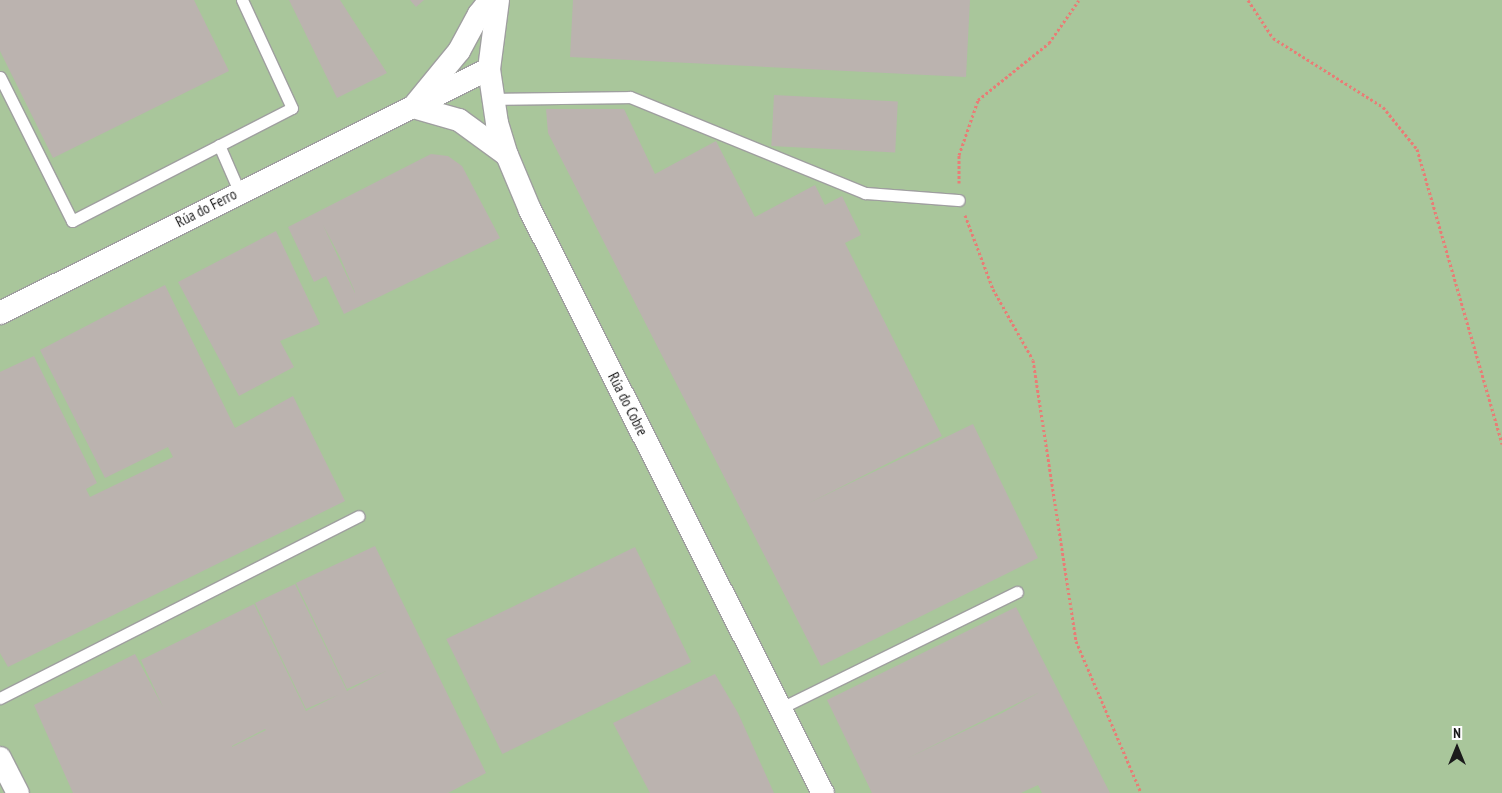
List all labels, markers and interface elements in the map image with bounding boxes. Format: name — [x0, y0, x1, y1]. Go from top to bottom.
street label: Rúa do Ferro — [172, 185, 240, 231]
street label: Rúa do Cobre — [604, 369, 652, 439]
north arrow — [1432, 723, 1482, 773]
text: N — [1453, 724, 1461, 742]

